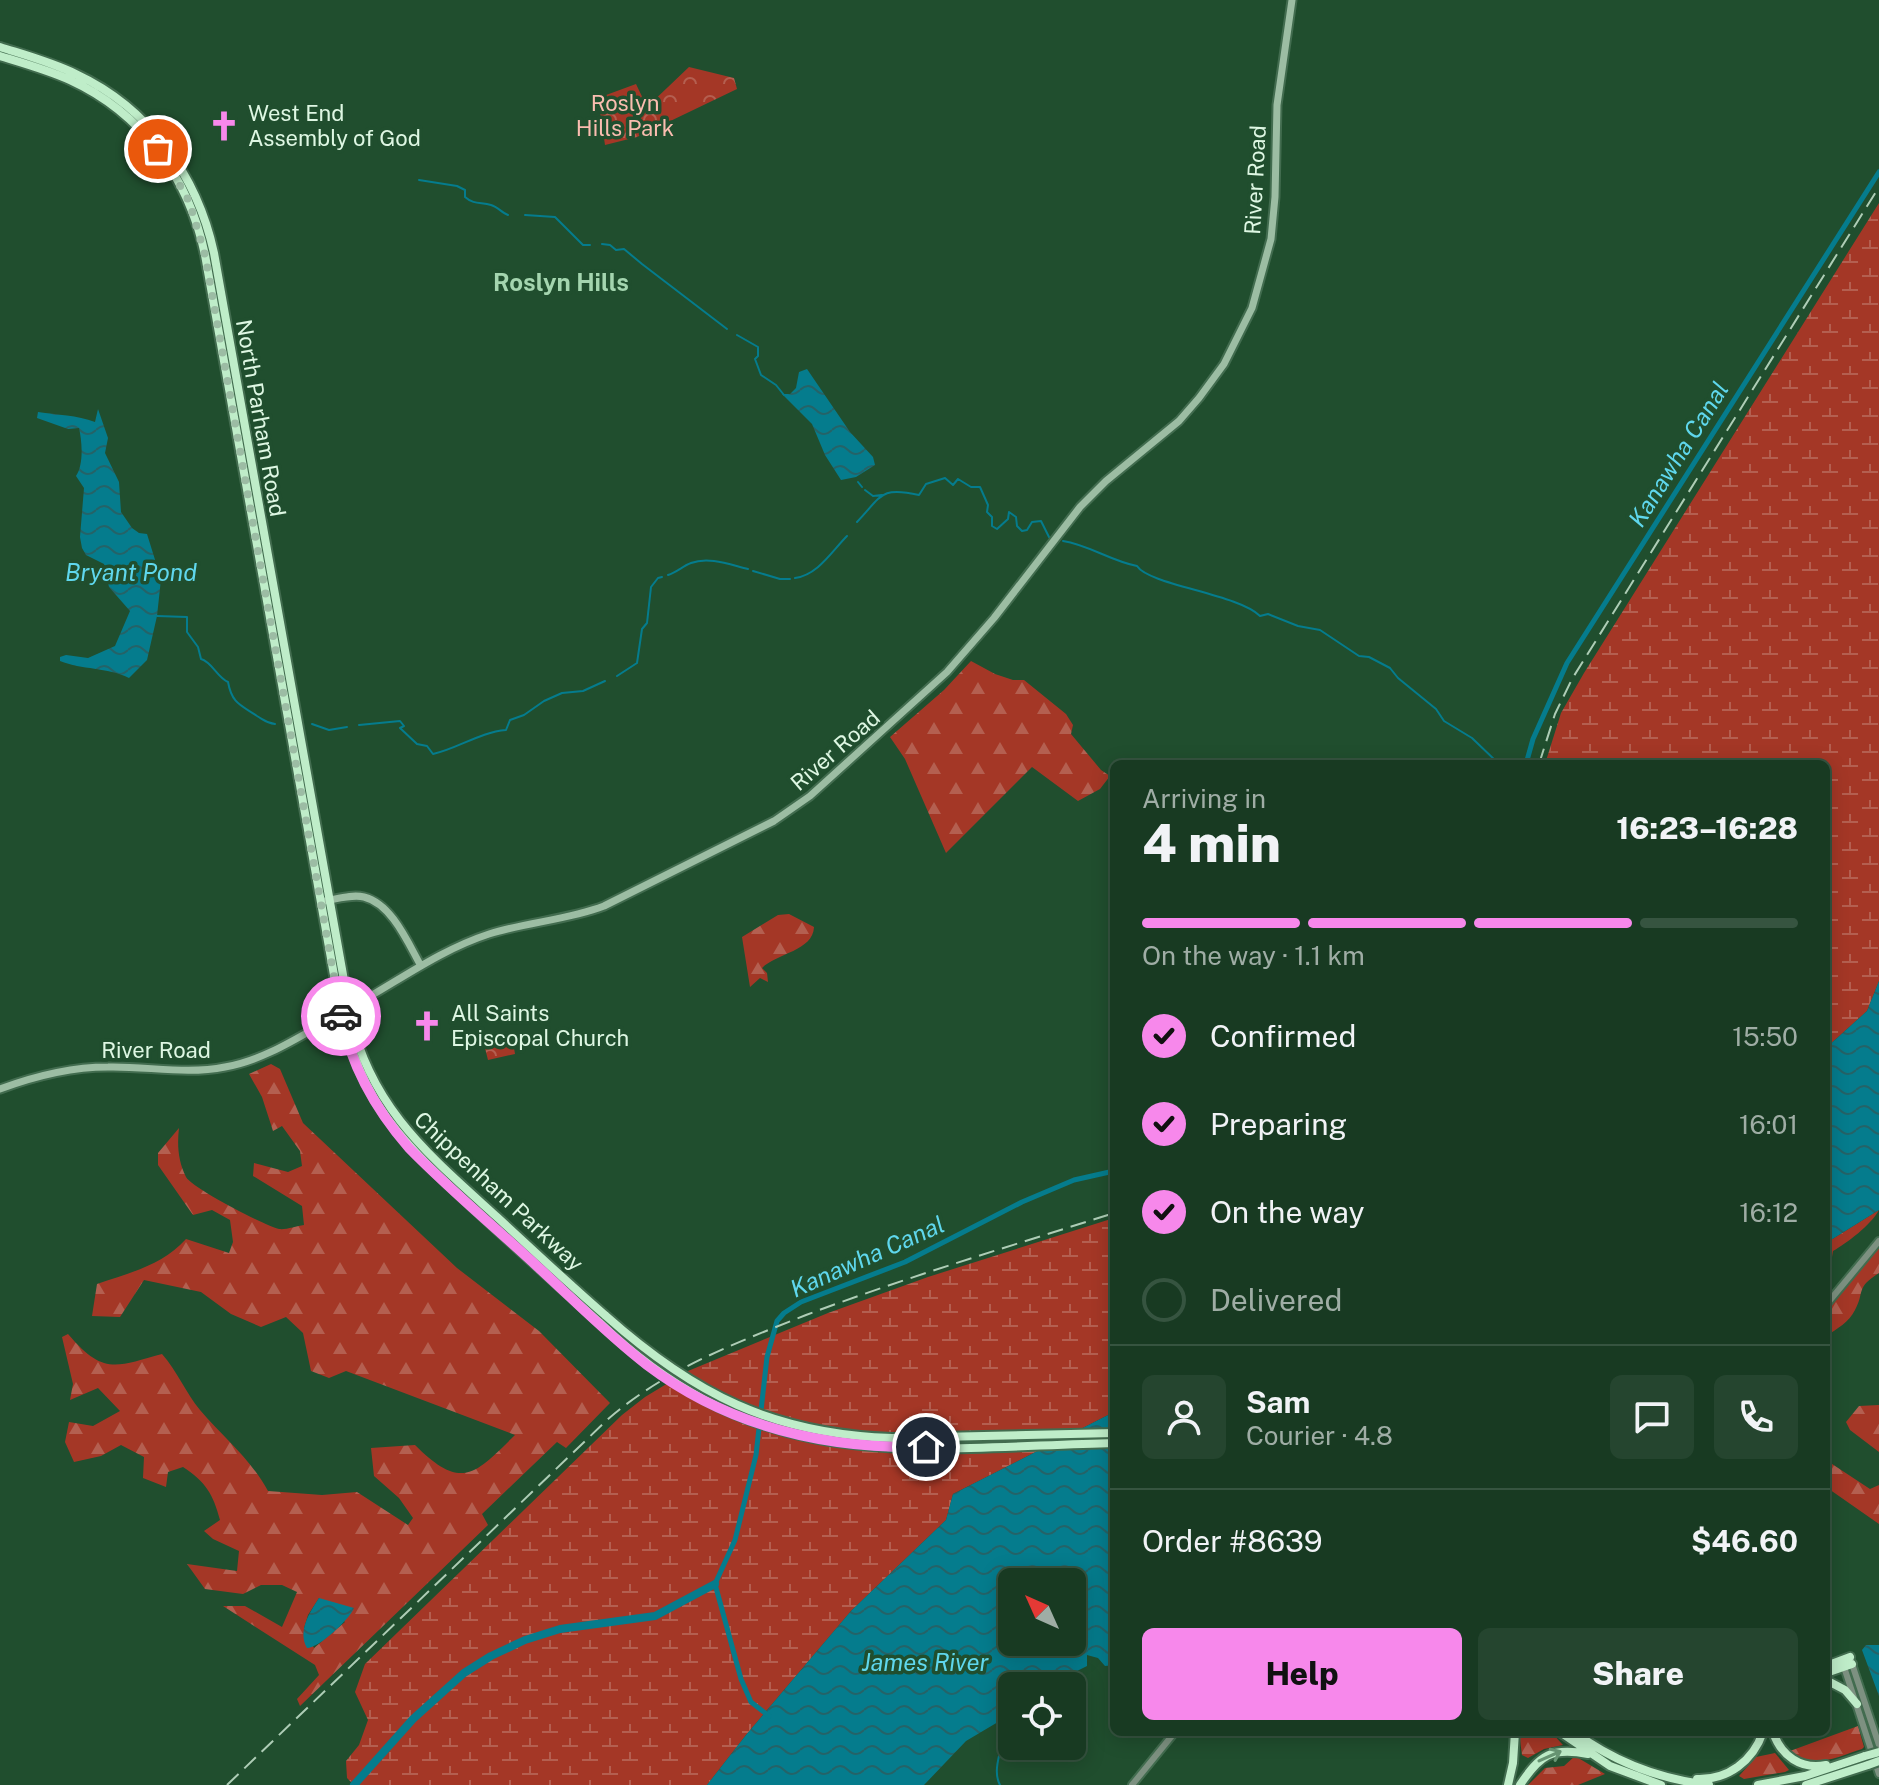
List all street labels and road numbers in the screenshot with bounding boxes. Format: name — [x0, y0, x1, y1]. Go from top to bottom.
street label: River Road — [1239, 125, 1271, 235]
street label: North Parham Road — [231, 317, 291, 519]
street label: River Road — [785, 704, 885, 796]
street label: River Road — [101, 1037, 211, 1063]
street label: Chippenham Parkway — [409, 1106, 589, 1276]

